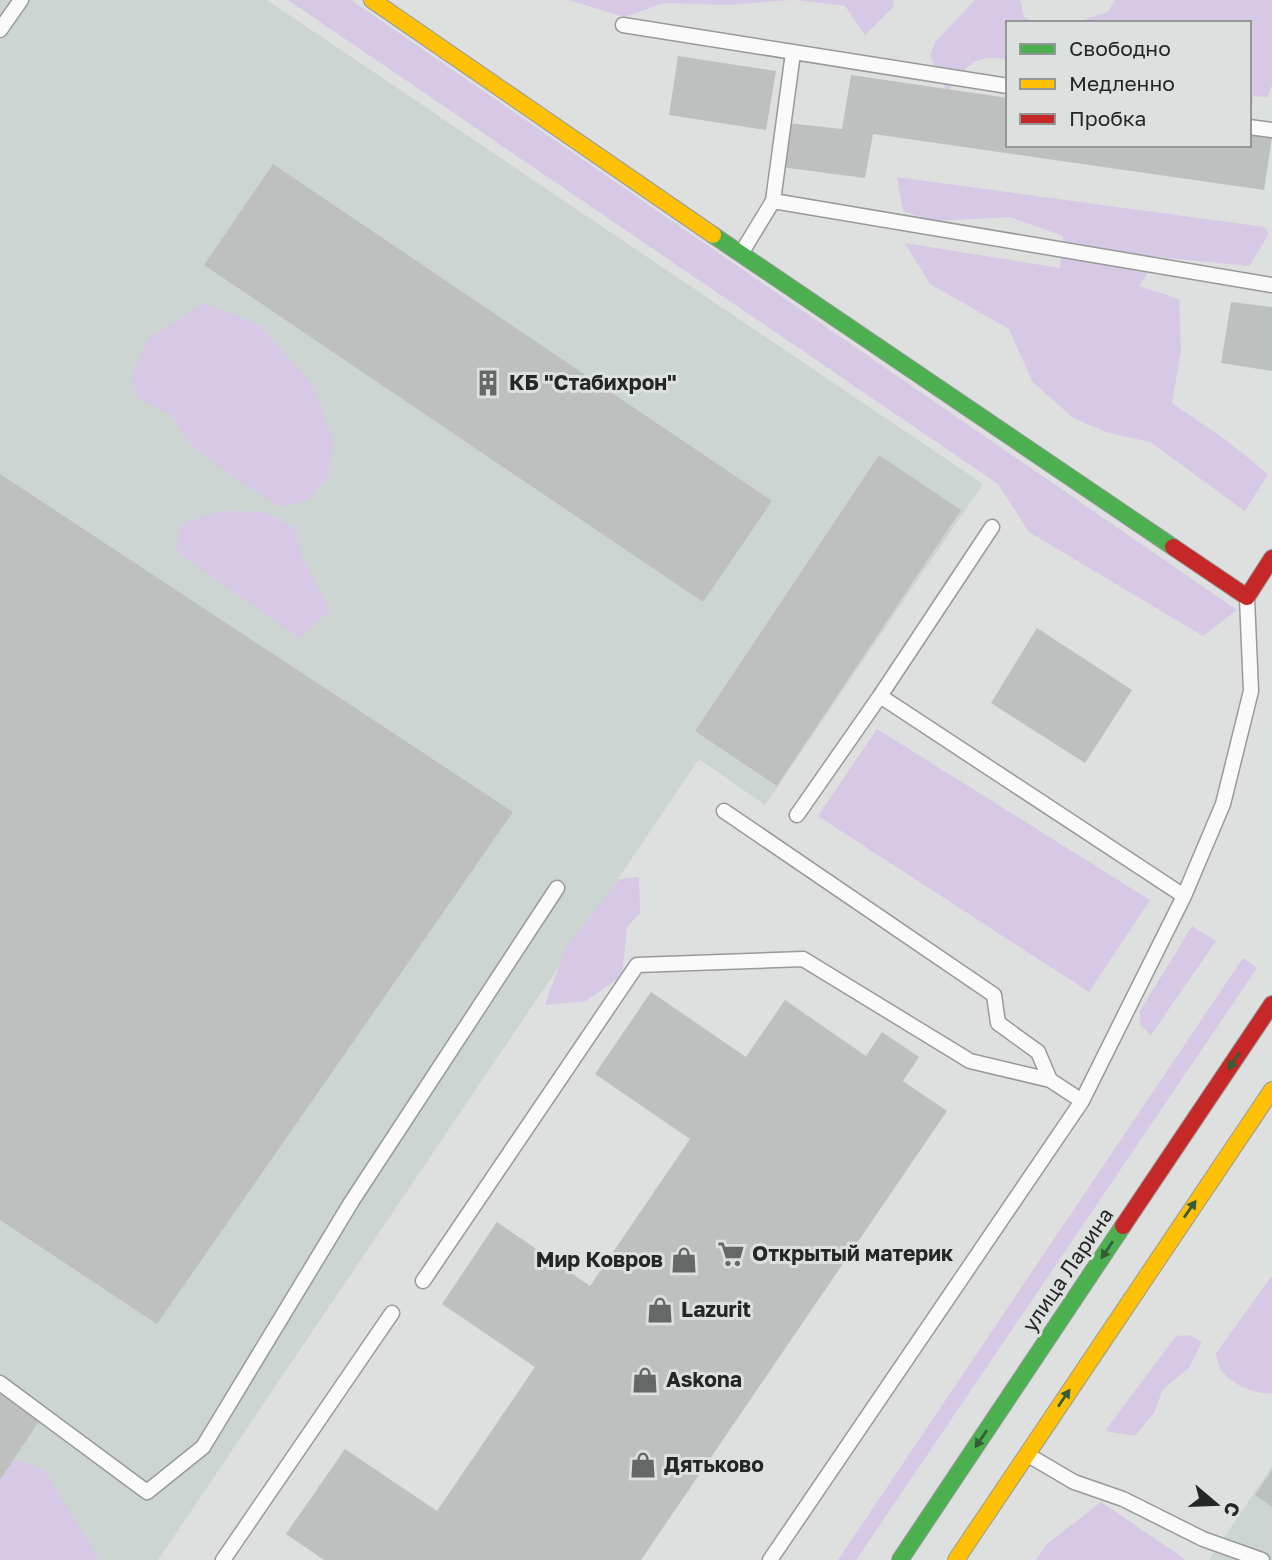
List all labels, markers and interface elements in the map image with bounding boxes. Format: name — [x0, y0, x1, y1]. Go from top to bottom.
legend — [1006, 21, 1251, 147]
text: Свободно — [1069, 35, 1171, 61]
text: Медленно — [1069, 70, 1175, 96]
text: Пробка — [1069, 105, 1147, 131]
building icon: КБ "Стабихрон" — [473, 368, 503, 398]
place label: КБ "Стабихрон" — [509, 369, 677, 395]
one-way arrow — [1227, 1052, 1241, 1070]
one-way arrow — [1183, 1199, 1196, 1218]
street label: улица Ларина — [1016, 1202, 1118, 1336]
supermarket icon: Открытый материк — [716, 1239, 746, 1269]
place label: Открытый материк — [752, 1240, 953, 1266]
one-way arrow — [1100, 1241, 1114, 1259]
shop icon: Мир Ковров — [669, 1245, 699, 1275]
place label: Мир Ковров — [536, 1246, 663, 1272]
shop icon: Lazurit — [645, 1295, 675, 1325]
place label: Lazurit — [681, 1296, 751, 1322]
shop icon: Askona — [630, 1365, 660, 1395]
place label: Askona — [666, 1366, 742, 1392]
one-way arrow — [1057, 1389, 1071, 1407]
one-way arrow — [974, 1429, 987, 1449]
shop icon: Дятьково — [628, 1450, 658, 1480]
place label: Дятьково — [664, 1451, 764, 1477]
north arrow — [1181, 1469, 1251, 1539]
text: С — [1219, 1500, 1246, 1520]

